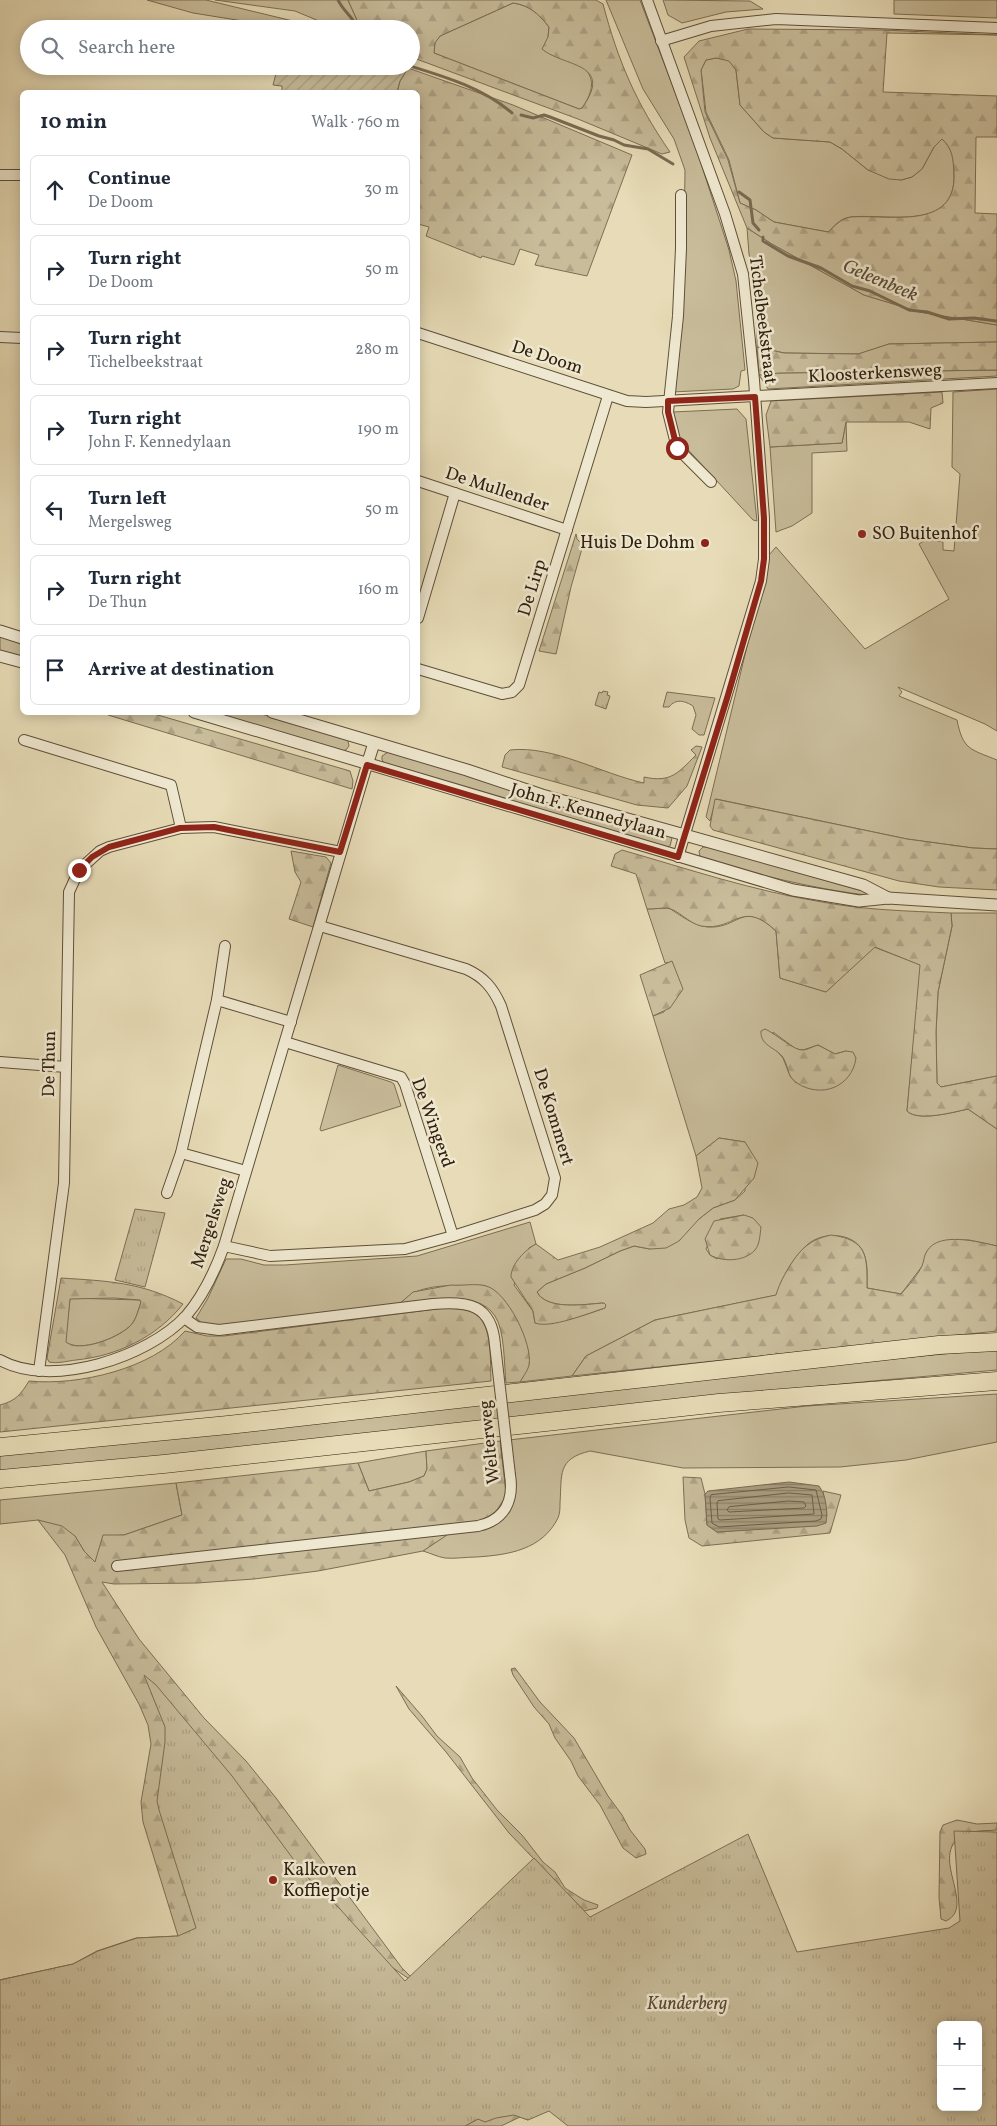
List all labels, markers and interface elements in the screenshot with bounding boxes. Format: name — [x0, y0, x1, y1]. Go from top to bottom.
search box — [20, 20, 420, 75]
icon: search — [38, 34, 66, 62]
text: Search here — [78, 35, 175, 61]
text: 10 min — [40, 108, 107, 137]
text: Walk · 760 m — [311, 112, 400, 134]
text: Continue — [88, 166, 171, 192]
icon: ahead — [41, 176, 69, 204]
text: 30 m — [364, 179, 399, 201]
text: De Doom — [88, 192, 153, 214]
text: Turn right — [88, 246, 181, 272]
water label: Geleenbeek — [838, 253, 922, 309]
street label: Tichelbeekstraat — [742, 254, 782, 386]
icon: right — [41, 256, 69, 284]
text: 50 m — [365, 259, 399, 281]
text: De Doom — [88, 272, 153, 294]
text: Turn right — [88, 326, 181, 352]
street label: De Doom — [508, 335, 586, 381]
icon: right — [41, 336, 69, 364]
text: 280 m — [355, 339, 399, 361]
text: Tichelbeekstraat — [88, 352, 203, 374]
street label: Kloosterkensweg — [807, 358, 943, 390]
text: Turn right — [88, 406, 181, 432]
icon: right — [41, 416, 69, 444]
text: 190 m — [357, 419, 399, 441]
text: John F. Kennedylaan — [88, 432, 231, 454]
route start — [666, 437, 689, 460]
street label: De Mullender — [442, 461, 553, 519]
text: Turn left — [88, 486, 167, 512]
icon: left — [41, 496, 69, 524]
text: 50 m — [365, 499, 399, 521]
text: Mergelsweg — [88, 512, 172, 534]
place label: SO Buitenhof — [872, 522, 979, 547]
marker: SO Buitenhof — [856, 528, 868, 540]
place label: Huis De Dohm — [580, 531, 695, 556]
marker: Huis De Dohm — [699, 537, 711, 549]
street label: De Lirp — [512, 556, 554, 620]
text: Turn right — [88, 566, 181, 592]
icon: right — [41, 576, 69, 604]
text: 160 m — [358, 579, 399, 601]
text: De Thun — [88, 592, 147, 614]
icon: arrive — [41, 656, 69, 684]
text: Arrive at destination — [88, 657, 274, 683]
street label: John F. Kennedylaan — [507, 778, 669, 846]
route end — [68, 859, 91, 882]
street label: De Thun — [37, 1030, 63, 1097]
street label: De Kommert — [526, 1065, 580, 1169]
street label: De Wingerd — [404, 1075, 460, 1171]
street label: Mergelsweg — [186, 1174, 238, 1272]
street label: Welterweg — [473, 1399, 507, 1485]
place label: Kalkoven Koffiepotje — [283, 1858, 370, 1904]
marker: Kalkoven Koffiepotje — [267, 1874, 279, 1886]
park label: Kunderberg — [647, 1992, 727, 2017]
map controls — [937, 2021, 982, 2111]
button: + — [937, 2021, 982, 2066]
button: − — [937, 2066, 982, 2111]

